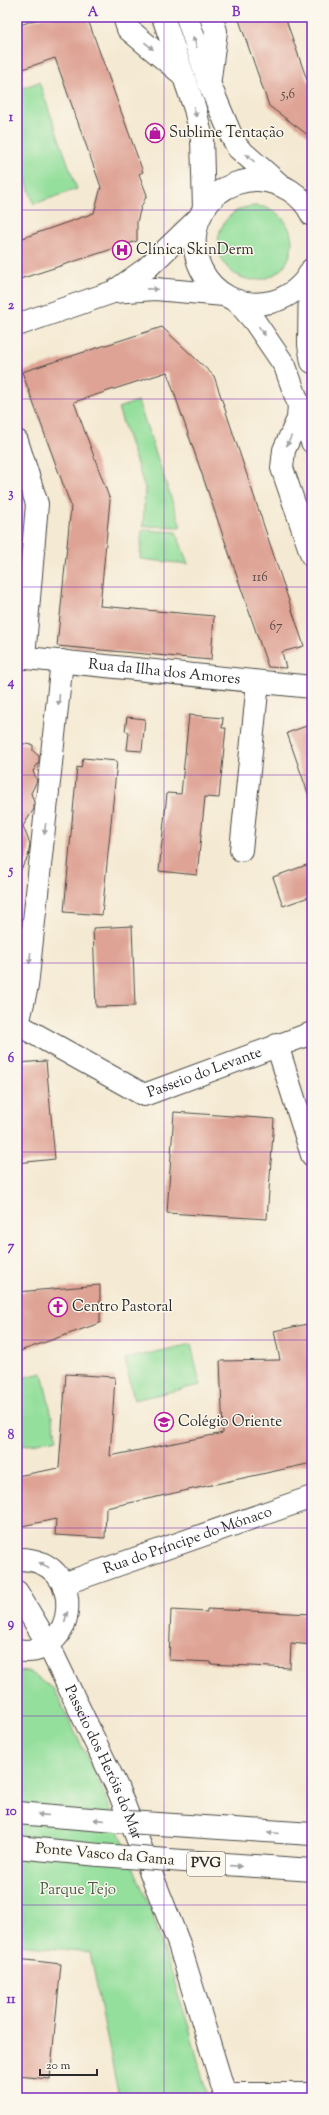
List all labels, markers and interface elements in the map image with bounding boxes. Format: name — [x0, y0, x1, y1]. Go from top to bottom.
text: A — [88, 4, 99, 22]
text: B — [232, 4, 241, 22]
one-way arrow — [192, 35, 198, 47]
one-way arrow — [143, 41, 154, 50]
house number: 5,6 — [280, 86, 295, 104]
one-way arrow — [193, 106, 199, 118]
text: 1 — [9, 109, 14, 127]
shop icon: Sublime Tentação — [144, 122, 166, 144]
place label: Sublime Tentação — [169, 123, 284, 144]
one-way arrow — [244, 153, 255, 162]
hospital icon: Clínica SkinDerm — [111, 239, 133, 261]
place label: Clínica SkinDerm — [136, 240, 254, 261]
one-way arrow — [146, 286, 159, 292]
text: 2 — [8, 297, 15, 315]
one-way arrow — [258, 326, 266, 337]
one-way arrow — [286, 435, 292, 446]
text: 3 — [8, 485, 14, 503]
house number: 116 — [252, 569, 268, 587]
house number: 67 — [270, 618, 283, 636]
street label: Rua da Ilha dos Amores — [87, 654, 241, 690]
text: 4 — [7, 674, 15, 692]
one-way arrow — [55, 694, 62, 706]
one-way arrow — [42, 823, 48, 835]
text: 5 — [8, 862, 14, 880]
one-way arrow — [27, 952, 33, 965]
street label: Passeio do Levante — [144, 1042, 265, 1103]
text: 6 — [8, 1050, 15, 1068]
text: 7 — [8, 1238, 15, 1256]
church icon: Centro Pastoral — [47, 1296, 69, 1318]
place label: Centro Pastoral — [72, 1297, 173, 1318]
school or university icon: Colégio Oriente — [153, 1411, 175, 1433]
place label: Colégio Oriente — [178, 1412, 282, 1433]
text: 8 — [8, 1427, 15, 1445]
street label: Rua do Príncipe do Mónaco — [100, 1501, 275, 1580]
one-way arrow — [38, 1562, 49, 1568]
one-way arrow — [63, 1610, 69, 1622]
text: 9 — [8, 1615, 15, 1633]
street label: Passeio dos Heróis do Mar — [59, 1682, 147, 1843]
text: 10 — [5, 1803, 17, 1821]
one-way arrow — [37, 1811, 49, 1818]
one-way arrow — [93, 1816, 105, 1823]
one-way arrow — [267, 1829, 279, 1836]
street label: Ponte Vasco da Gama — [35, 1838, 175, 1872]
road number: PVG — [187, 1852, 225, 1876]
one-way arrow — [230, 1862, 242, 1869]
park label: Parque Tejo — [40, 1880, 116, 1901]
text: 11 — [7, 1991, 16, 2009]
scale bar — [40, 2051, 97, 2077]
text: 20 m — [46, 2057, 71, 2075]

